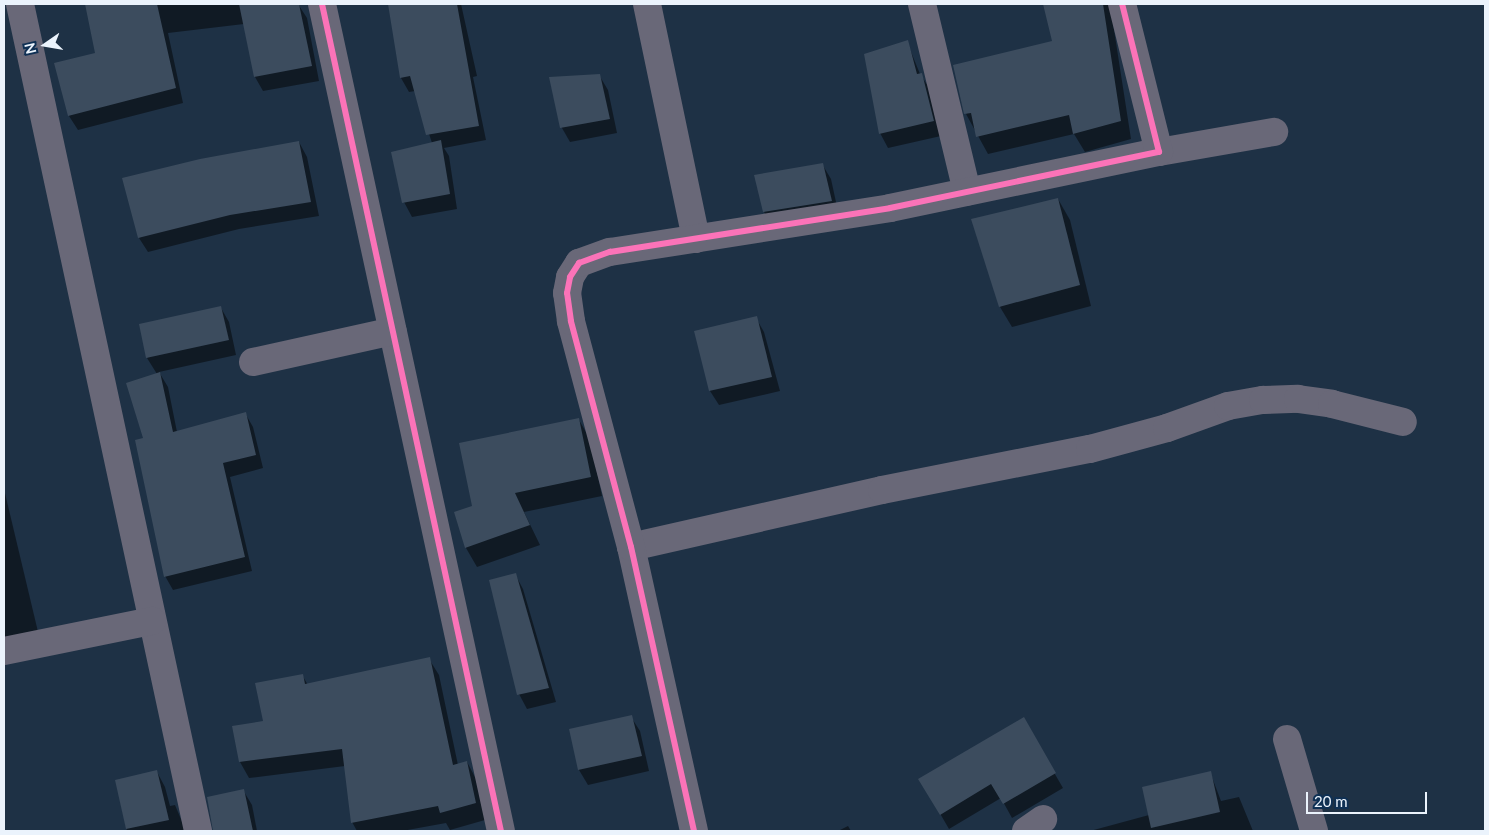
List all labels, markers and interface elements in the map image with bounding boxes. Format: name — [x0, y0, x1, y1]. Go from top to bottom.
north arrow — [20, 20, 70, 70]
text: N — [20, 41, 39, 56]
scale bar — [1309, 782, 1430, 814]
text: 20 m — [1314, 792, 1348, 810]

